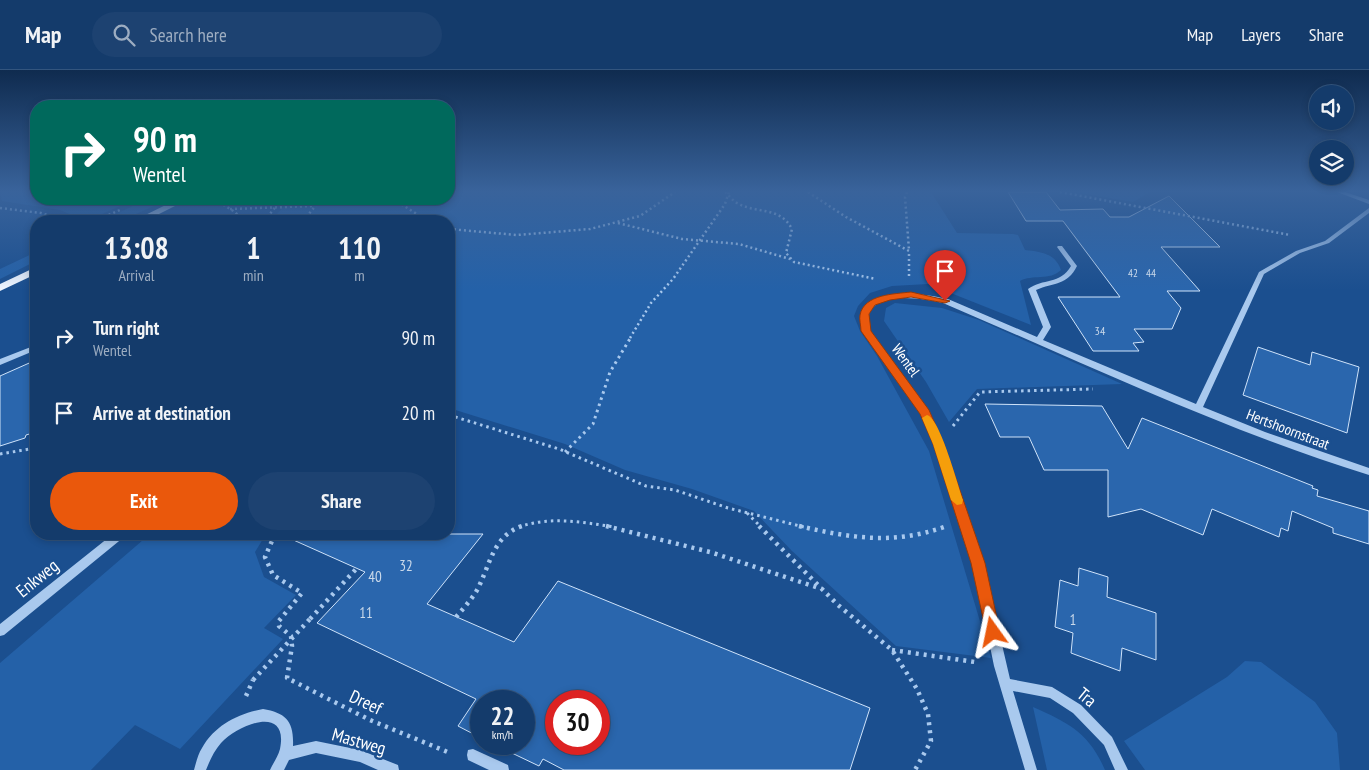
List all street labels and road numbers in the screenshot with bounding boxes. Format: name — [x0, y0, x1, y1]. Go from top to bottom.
street label: Wentel — [888, 340, 925, 381]
street label: Hertshoornstraat — [1244, 404, 1332, 454]
street label: Enkweg — [11, 554, 63, 602]
street label: Tra — [1073, 682, 1101, 712]
street label: Dreef — [346, 684, 387, 720]
street label: Mastweg — [329, 722, 389, 760]

